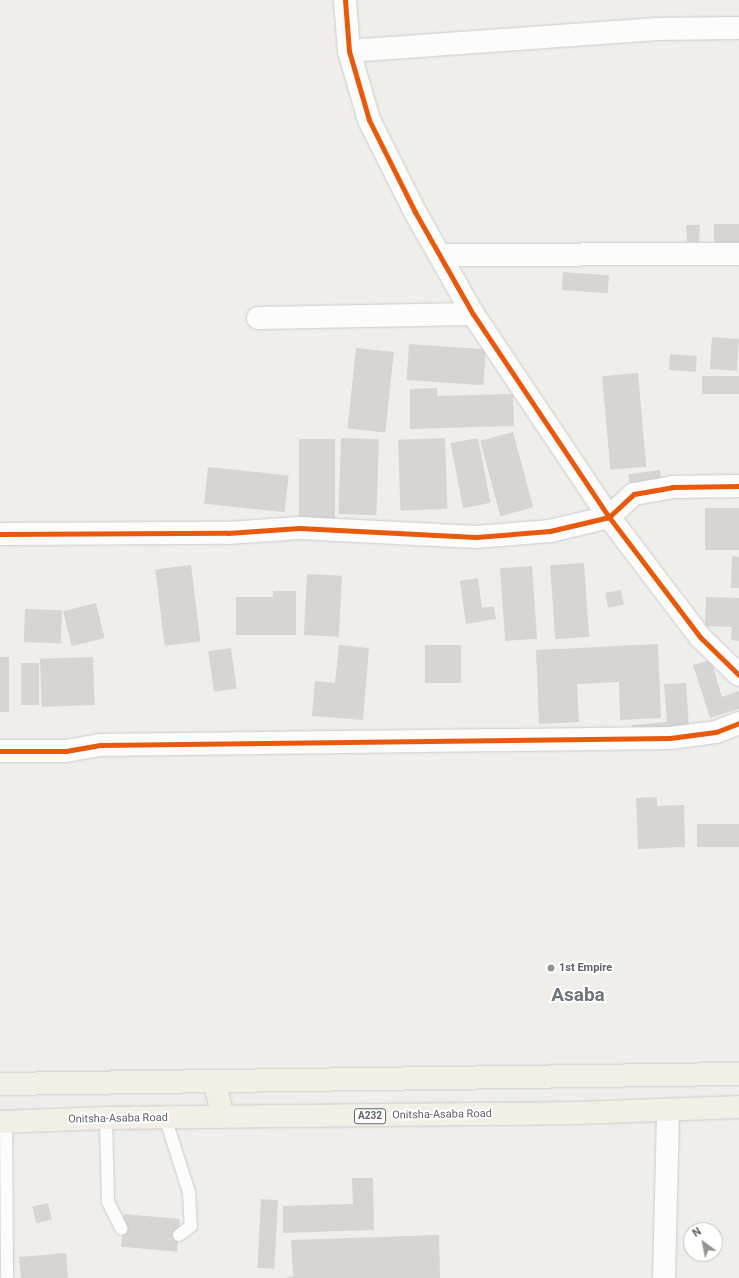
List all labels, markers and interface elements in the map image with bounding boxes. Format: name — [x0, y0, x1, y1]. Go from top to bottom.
place label: 1st Empire — [559, 961, 612, 975]
marker: 1st Empire — [546, 963, 556, 973]
district label: Asaba — [551, 984, 605, 1006]
road number: A232 — [354, 1108, 386, 1124]
street label: Onitsha-Asaba Road — [392, 1108, 492, 1122]
street label: Onitsha-Asaba Road — [68, 1112, 168, 1126]
north arrow — [683, 1222, 723, 1262]
text: N — [690, 1225, 704, 1240]

